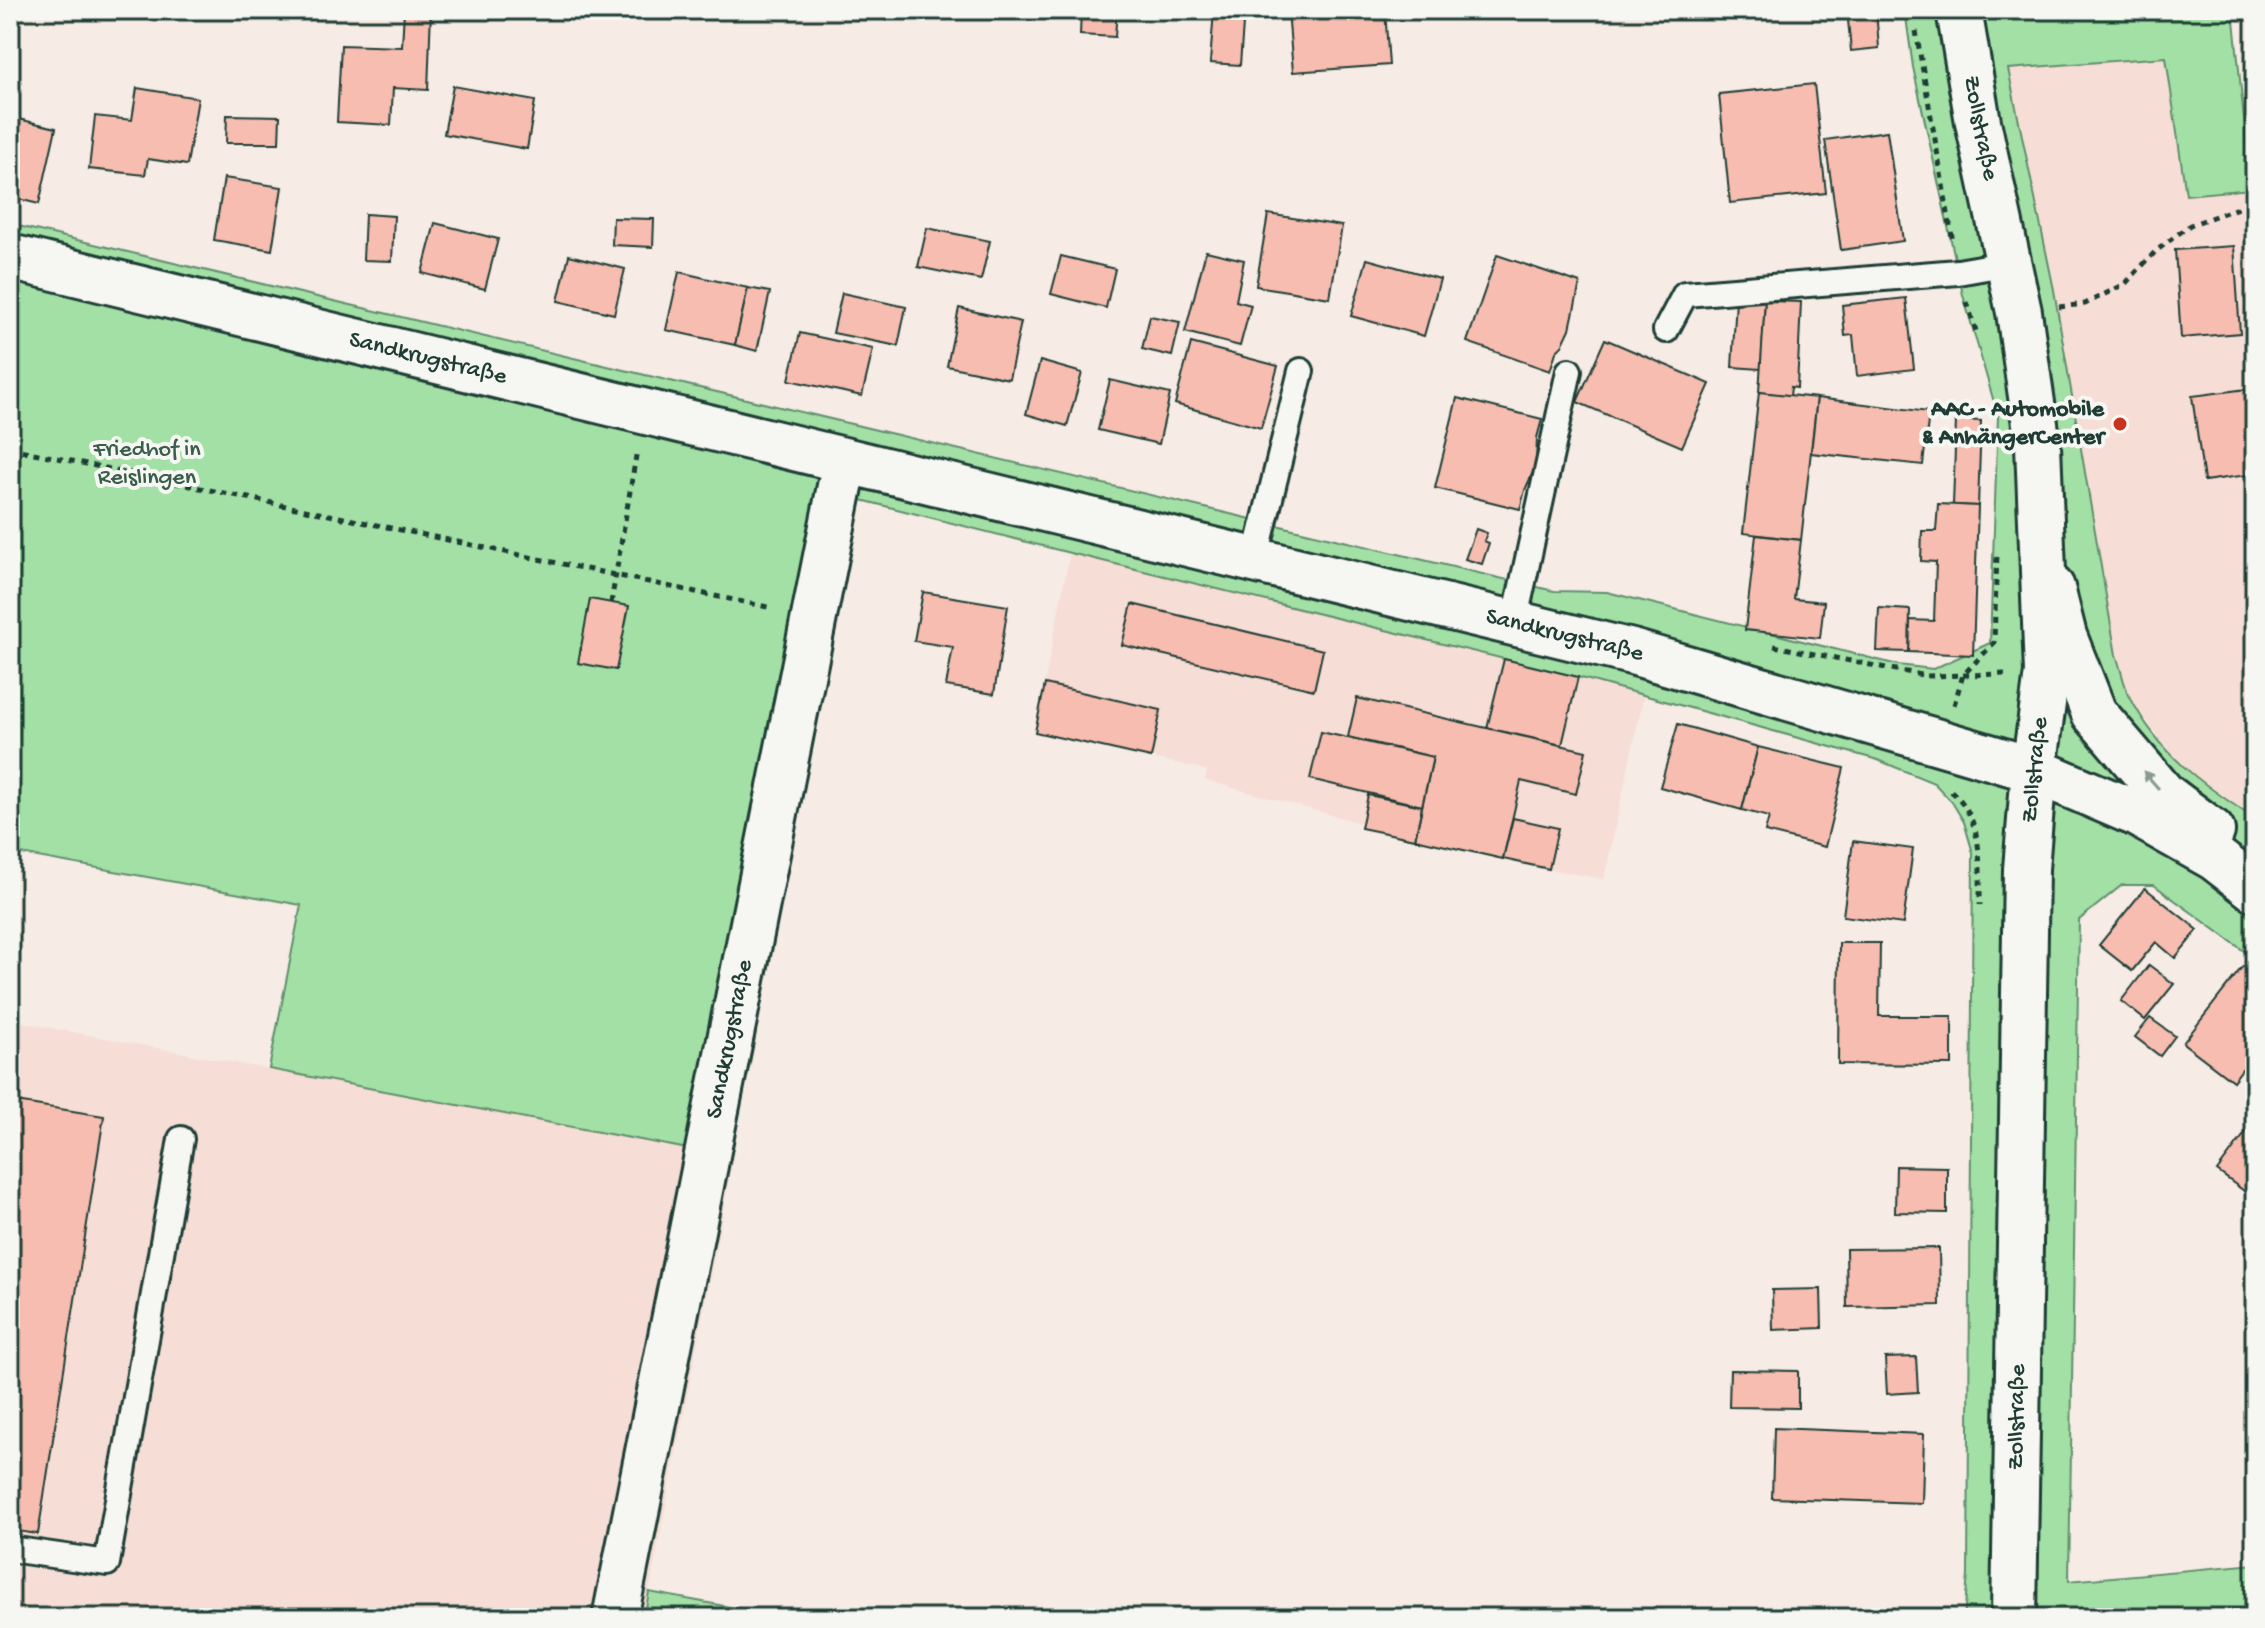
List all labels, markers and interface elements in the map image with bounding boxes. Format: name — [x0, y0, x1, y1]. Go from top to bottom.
street label: Zollstraße — [1956, 74, 2005, 184]
street label: Sandkrugstraße — [346, 326, 510, 392]
place label: AAC - Automobile & AnhängerCenter — [1922, 396, 2107, 453]
marker: AAC - Automobile & AnhängerCenter — [2111, 415, 2129, 433]
park label: Friedhof in Reislingen — [92, 436, 201, 493]
street label: Sandkrugstraße — [1483, 602, 1648, 669]
street label: Zollstraße — [2016, 715, 2056, 824]
one-way arrow — [2143, 770, 2160, 790]
street label: Sandkrugstraße — [700, 957, 760, 1121]
street label: Zollstraße — [2003, 1363, 2033, 1470]

